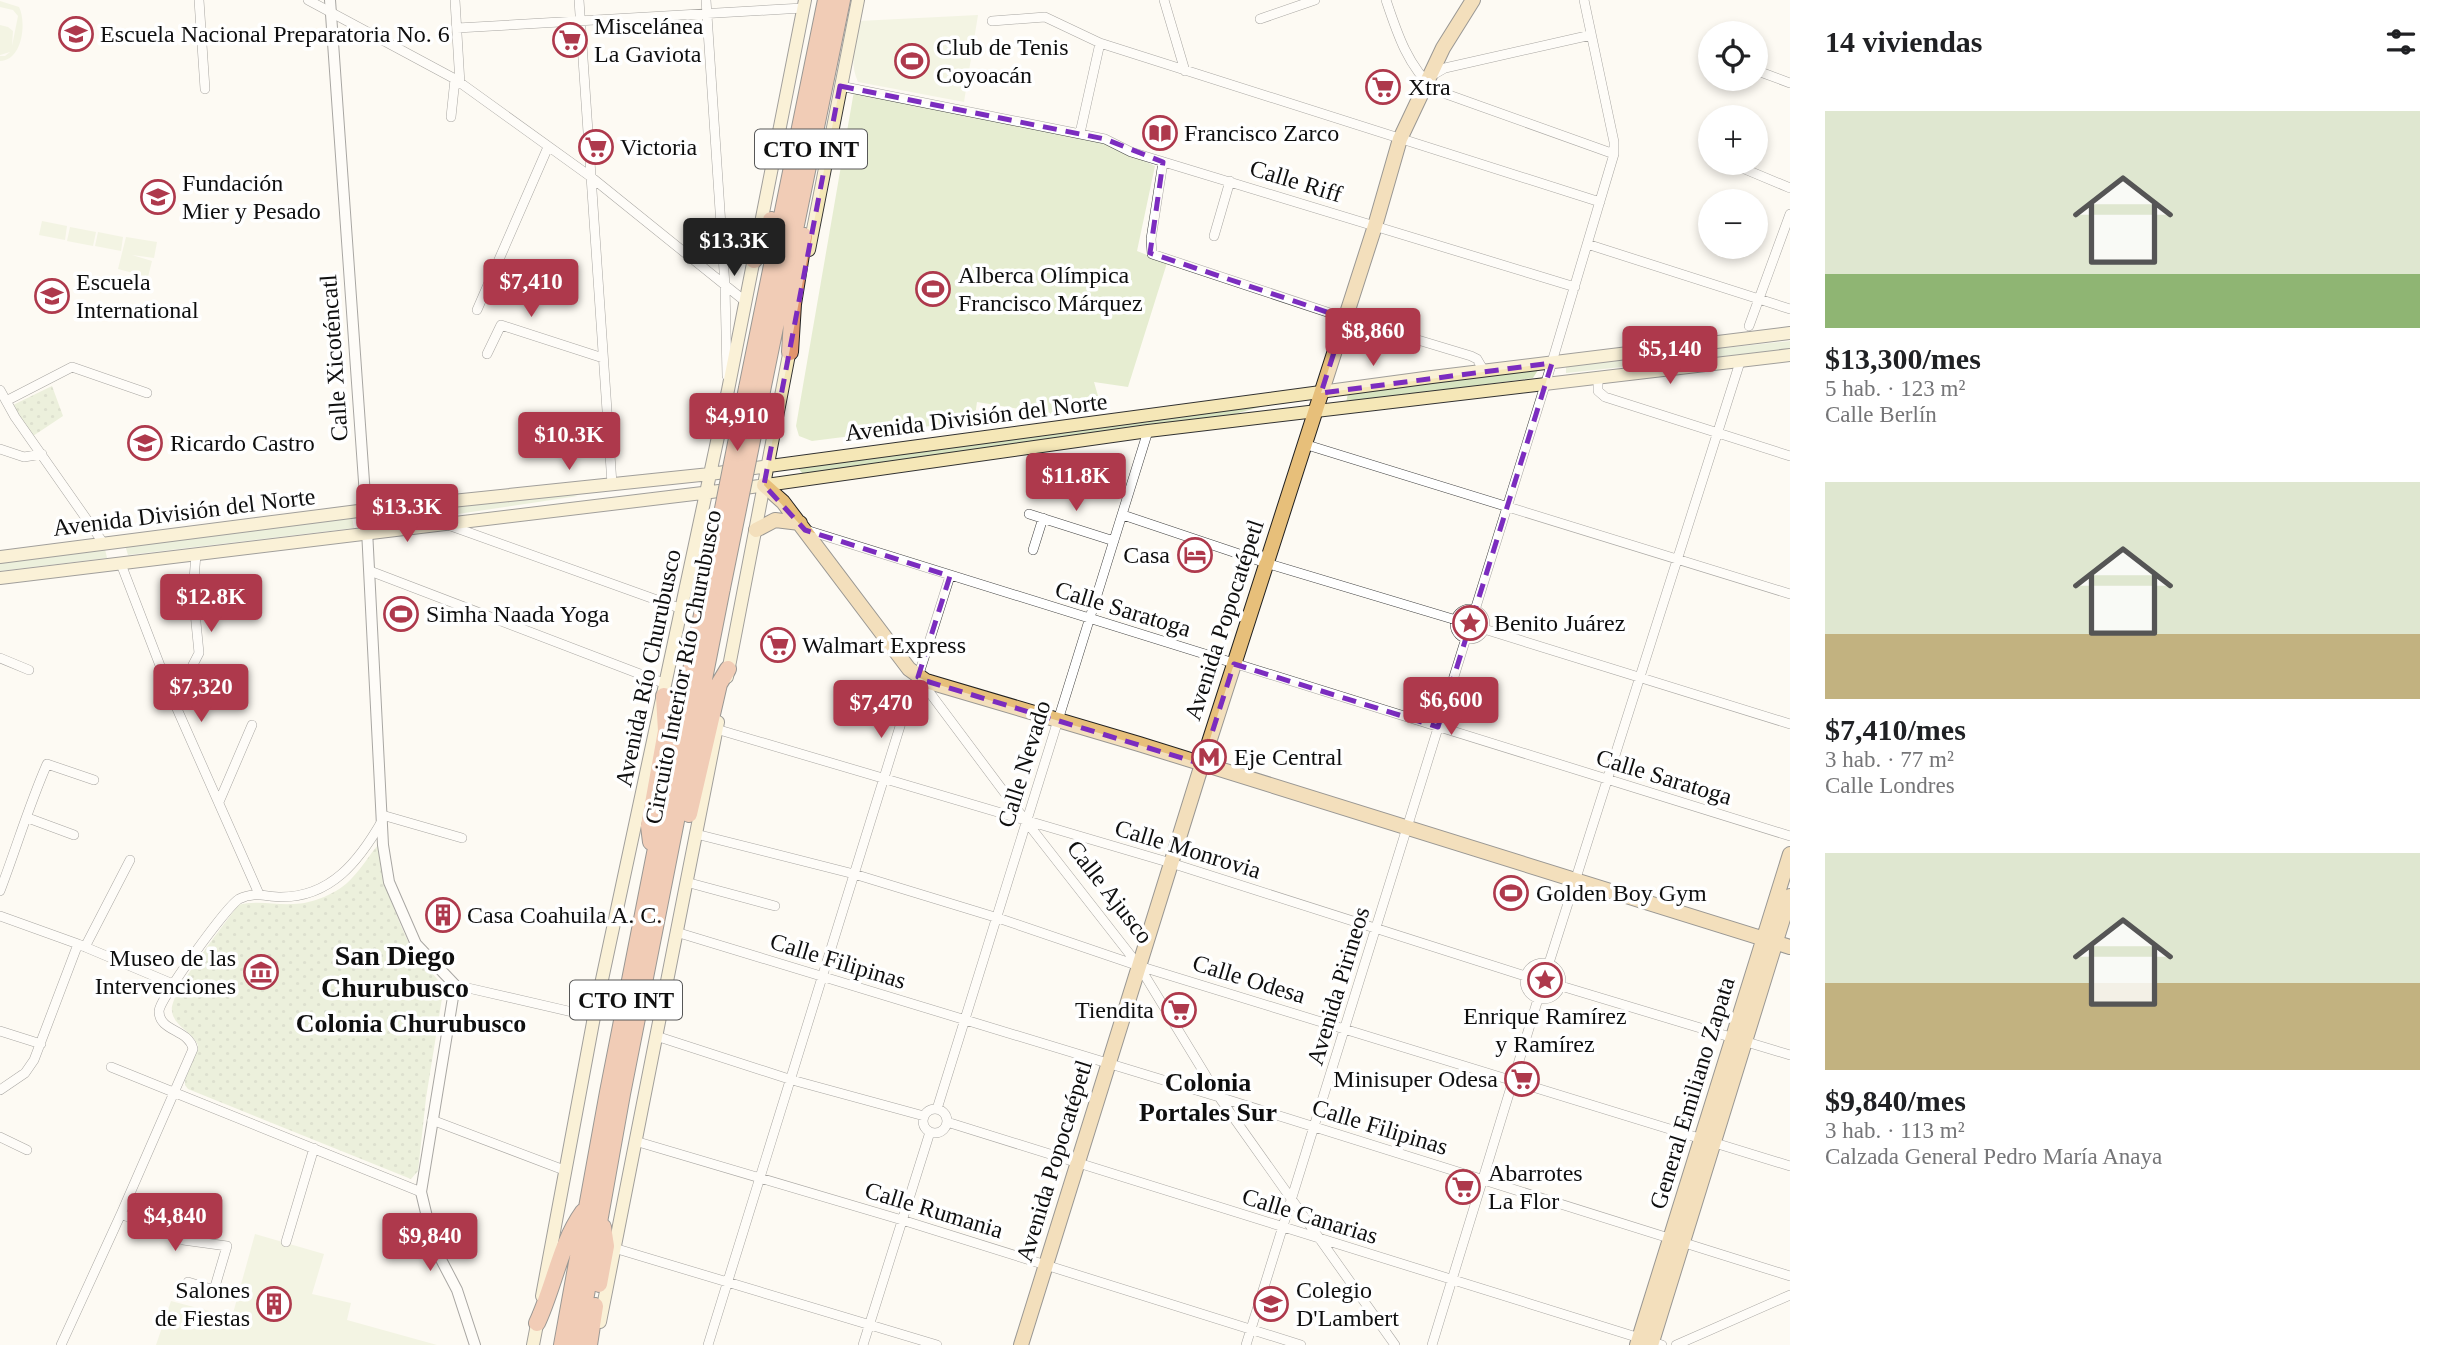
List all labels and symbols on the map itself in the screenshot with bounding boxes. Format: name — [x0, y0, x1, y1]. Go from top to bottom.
place label: Miscelánea La Gaviota — [594, 13, 704, 67]
school or university icon: Escuela Nacional Preparatoria No. 6 — [57, 15, 95, 53]
place label: Escuela Nacional Preparatoria No. 6 — [100, 21, 450, 47]
supermarket icon: Miscelánea La Gaviota — [551, 21, 589, 59]
place label: Club de Tenis Coyoacán — [936, 34, 1069, 88]
sports icon: Club de Tenis Coyoacán — [893, 42, 931, 80]
supermarket icon: Xtra — [1364, 68, 1402, 106]
place label: Xtra — [1408, 74, 1451, 100]
library icon: Francisco Zarco — [1141, 114, 1179, 152]
place label: Francisco Zarco — [1184, 120, 1339, 146]
supermarket icon: Victoria — [577, 128, 615, 166]
road number: CTO INT — [755, 130, 867, 168]
place label: Victoria — [620, 134, 698, 160]
street label: Calle Riff — [1247, 155, 1345, 207]
place label: Fundación Mier y Pesado — [182, 170, 321, 224]
school or university icon: Fundación Mier y Pesado — [139, 178, 177, 216]
pin: $13.3K — [677, 218, 791, 278]
pin: $7,410 — [474, 260, 588, 319]
place label: Alberca Olímpica Francisco Márquez — [958, 262, 1143, 316]
place label: Escuela International — [76, 269, 199, 323]
sports icon: Alberca Olímpica Francisco Márquez — [914, 270, 952, 308]
street label: Calle Xicoténcatl — [315, 273, 353, 442]
school or university icon: Escuela International — [33, 277, 71, 315]
pin: $8,860 — [1316, 308, 1430, 368]
pin: $5,140 — [1613, 326, 1727, 386]
street label: Avenida División del Norte — [843, 388, 1109, 446]
pin: $4,910 — [680, 393, 794, 453]
pin: $10.3K — [512, 412, 626, 472]
school or university icon: Ricardo Castro — [126, 424, 164, 462]
place label: Ricardo Castro — [170, 430, 315, 456]
pin: $11.8K — [1019, 454, 1133, 513]
street label: Avenida División del Norte — [51, 483, 317, 541]
pin: $13.3K — [350, 484, 464, 544]
street label: Circuito Interior Río Churubusco — [640, 508, 726, 826]
street label: Avenida Popocatépetl — [1179, 516, 1269, 724]
hotel icon: Casa — [1176, 536, 1214, 574]
place label: Casa — [1123, 542, 1170, 568]
street label: Avenida Río Churubusco — [610, 547, 686, 789]
pin: $12.8K — [154, 574, 268, 634]
street label: Calle Saratoga — [1052, 576, 1194, 642]
sports icon: Simha Naada Yoga — [382, 595, 420, 633]
place label: Simha Naada Yoga — [426, 601, 610, 627]
place icon: Benito Juárez — [1451, 604, 1489, 642]
place label: Benito Juárez — [1494, 610, 1625, 636]
supermarket icon: Walmart Express — [759, 626, 797, 664]
place label: Walmart Express — [802, 632, 966, 658]
pin: $7,320 — [144, 664, 258, 724]
pin: $6,600 — [1394, 678, 1508, 737]
pin: $7,470 — [824, 680, 938, 740]
street label: Calle Nevado — [992, 697, 1056, 831]
metro station icon: Eje Central — [1190, 738, 1228, 776]
place label: Eje Central — [1234, 744, 1343, 770]
street label: Calle Saratoga — [1593, 744, 1735, 810]
street label: Calle Monrovia — [1112, 814, 1264, 884]
street label: Calle Ajusco — [1062, 835, 1158, 949]
sports icon: Golden Boy Gym — [1492, 874, 1530, 912]
place label: Golden Boy Gym — [1536, 880, 1707, 906]
building icon: Casa Coahuila A. C. — [424, 896, 462, 934]
place label: Casa Coahuila A. C. — [467, 902, 662, 928]
street label: Avenida Pirineos — [1302, 904, 1374, 1068]
street label: Calle Filipinas — [767, 928, 909, 994]
district label: San Diego Churubusco — [321, 940, 469, 1003]
place label: Museo de las Intervenciones — [95, 945, 236, 999]
street label: Calle Odesa — [1189, 950, 1309, 1009]
museum icon: Museo de las Intervenciones — [242, 953, 280, 991]
place icon: Enrique Ramírez y Ramírez — [1526, 961, 1564, 999]
street label: General Emiliano Zapata — [1644, 974, 1740, 1212]
road number: CTO INT — [570, 981, 682, 1020]
supermarket icon: Tiendita — [1160, 991, 1198, 1029]
place label: Tiendita — [1075, 997, 1154, 1023]
place label: Enrique Ramírez y Ramírez — [1463, 1003, 1627, 1057]
district label: Colonia Churubusco — [296, 1009, 526, 1038]
street label: Avenida Popocatépetl — [1011, 1057, 1097, 1265]
supermarket icon: Minisuper Odesa — [1503, 1060, 1541, 1098]
place label: Minisuper Odesa — [1333, 1066, 1498, 1092]
district label: Colonia Portales Sur — [1139, 1068, 1277, 1127]
street label: Calle Filipinas — [1309, 1094, 1451, 1160]
place label: Abarrotes La Flor — [1488, 1160, 1583, 1214]
supermarket icon: Abarrotes La Flor — [1444, 1168, 1482, 1206]
street label: Calle Rumania — [862, 1177, 1007, 1243]
street label: Calle Canarias — [1239, 1183, 1381, 1249]
pin: $4,840 — [118, 1194, 232, 1253]
pin: $9,840 — [373, 1214, 487, 1273]
place label: Salones de Fiestas — [155, 1277, 250, 1331]
place label: Colegio D'Lambert — [1296, 1277, 1399, 1331]
building icon: Salones de Fiestas — [255, 1285, 293, 1323]
school or university icon: Colegio D'Lambert — [1252, 1285, 1290, 1323]

